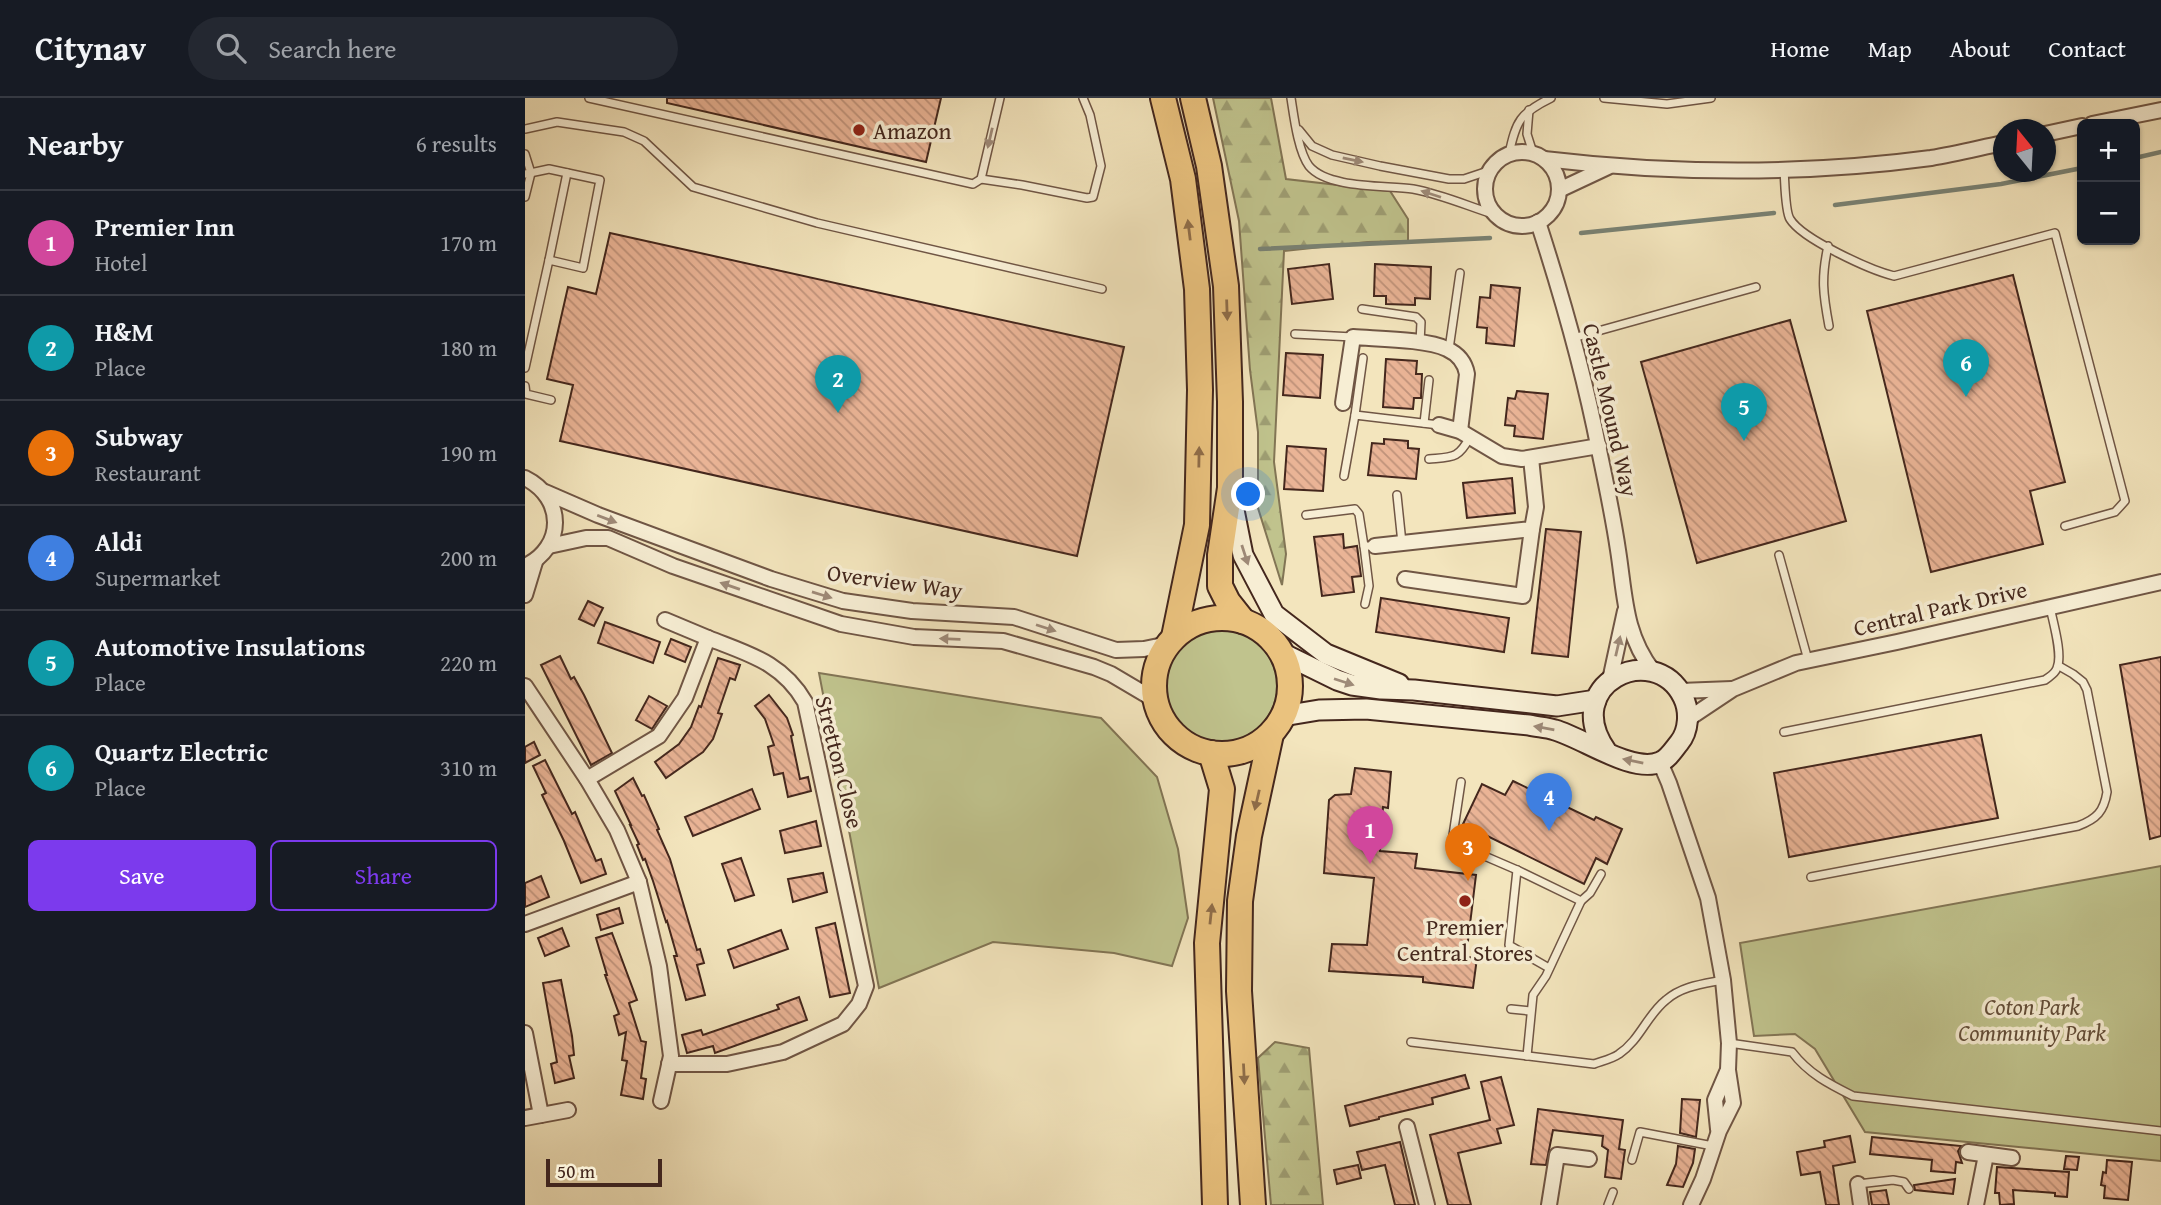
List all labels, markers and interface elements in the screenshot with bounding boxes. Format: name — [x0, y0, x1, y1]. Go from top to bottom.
search box — [188, 17, 678, 80]
text: Citynav — [35, 24, 146, 72]
icon: search — [212, 29, 250, 67]
text: Search here — [268, 29, 396, 68]
text: Home — [1771, 31, 1830, 66]
text: Map — [1868, 31, 1912, 66]
text: About — [1950, 31, 2010, 66]
text: Contact — [2048, 31, 2126, 66]
place label: Amazon — [873, 114, 951, 147]
north arrow — [1993, 119, 2056, 182]
map controls — [2077, 119, 2140, 245]
button: + — [2077, 119, 2140, 182]
text: Nearby — [28, 122, 124, 166]
marker: Amazon — [851, 122, 867, 138]
text: 6 results — [416, 127, 497, 160]
one-way arrow — [985, 127, 996, 149]
one-way arrow — [1342, 155, 1364, 166]
button: − — [2077, 182, 2140, 245]
one-way arrow — [1421, 189, 1442, 199]
text: Premier Inn — [95, 207, 235, 246]
one-way arrow — [1184, 218, 1195, 240]
text: 1 — [45, 226, 57, 259]
text: 170 m — [440, 226, 497, 259]
text: Hotel — [95, 246, 147, 279]
one-way arrow — [1221, 299, 1232, 321]
text: H&M — [95, 312, 154, 351]
street label: Castle Mound Way — [1575, 320, 1647, 501]
text: 2 — [45, 331, 57, 364]
text: 180 m — [440, 331, 497, 364]
pin: 6 — [1943, 339, 1989, 397]
text: Place — [95, 351, 146, 384]
pin: 2 — [815, 355, 861, 413]
pin: 5 — [1721, 383, 1767, 441]
text: Subway — [95, 417, 183, 456]
text: 3 — [45, 436, 57, 469]
text: 190 m — [440, 436, 497, 469]
one-way arrow — [1193, 445, 1205, 467]
text: Restaurant — [95, 456, 201, 489]
your location — [1231, 477, 1265, 511]
one-way arrow — [597, 513, 618, 524]
text: Aldi — [95, 522, 143, 561]
text: 4 — [45, 541, 57, 574]
text: 200 m — [440, 541, 497, 574]
one-way arrow — [1240, 544, 1250, 565]
street label: Overview Way — [825, 555, 965, 607]
text: Supermarket — [95, 561, 221, 594]
street label: Central Park Drive — [1850, 572, 2030, 644]
one-way arrow — [719, 580, 740, 591]
one-way arrow — [812, 590, 833, 600]
one-way arrow — [1035, 623, 1056, 633]
text: Automotive Insulations — [95, 627, 365, 666]
one-way arrow — [938, 633, 960, 644]
one-way arrow — [1612, 635, 1623, 657]
text: 5 — [45, 646, 57, 679]
text: 220 m — [440, 646, 497, 679]
text: Place — [95, 666, 146, 699]
one-way arrow — [1333, 677, 1354, 688]
street label: Stretton Close — [808, 692, 872, 832]
one-way arrow — [1533, 722, 1555, 733]
text: Quartz Electric — [95, 732, 268, 771]
text: 6 — [45, 751, 57, 784]
text: 310 m — [440, 751, 497, 784]
one-way arrow — [1621, 755, 1643, 766]
text: Place — [95, 771, 146, 804]
pin: 4 — [1526, 773, 1572, 831]
one-way arrow — [1251, 789, 1262, 811]
pin: 1 — [1347, 806, 1393, 864]
pin: 3 — [1445, 823, 1491, 881]
button: Save — [28, 840, 256, 911]
button: Share — [270, 840, 497, 911]
marker: Premier Central Stores — [1457, 893, 1473, 909]
one-way arrow — [1205, 903, 1216, 925]
place label: Premier Central Stores — [1397, 910, 1533, 969]
park label: Coton Park Community Park — [1958, 990, 2106, 1049]
one-way arrow — [1239, 1063, 1250, 1085]
scale bar — [546, 1156, 661, 1188]
text: 50 m — [557, 1157, 595, 1185]

